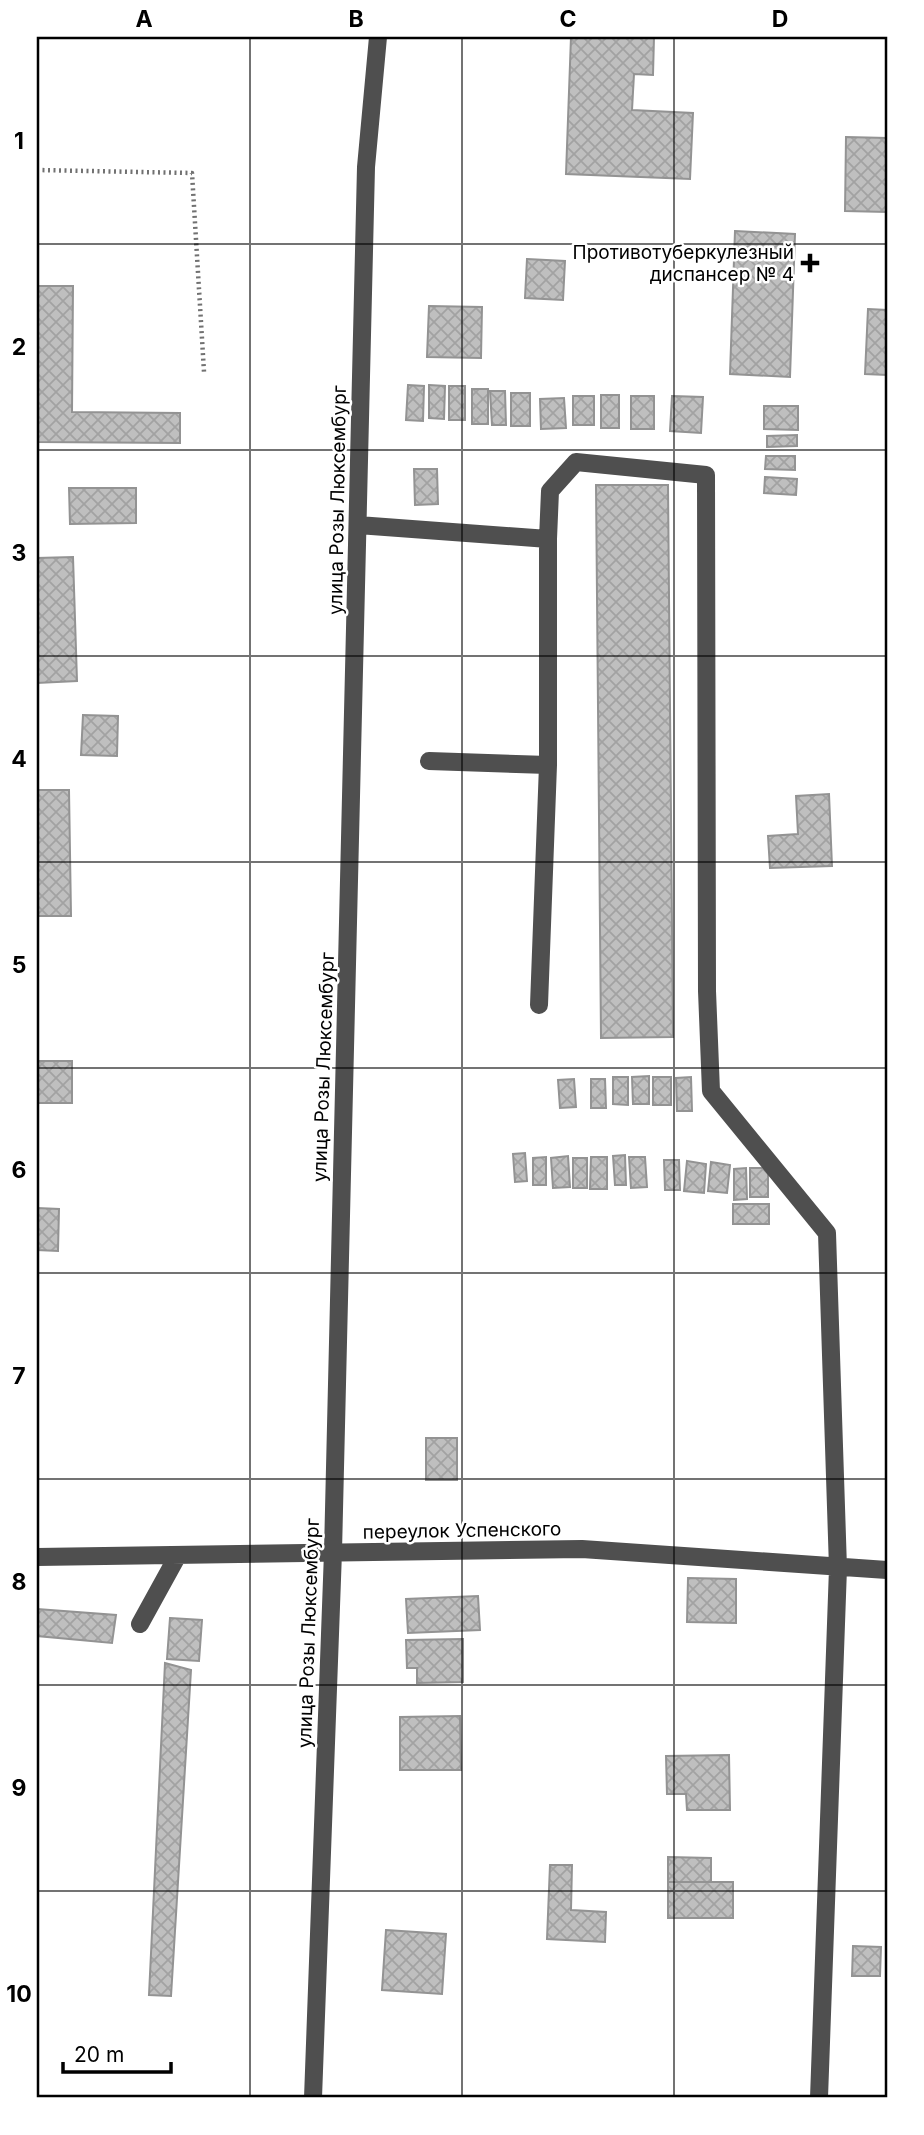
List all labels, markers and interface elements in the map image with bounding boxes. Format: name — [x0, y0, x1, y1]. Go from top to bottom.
text: A — [135, 5, 153, 33]
text: B — [348, 5, 364, 33]
text: C — [559, 5, 577, 33]
text: D — [772, 5, 788, 33]
text: 1 — [14, 127, 24, 155]
place label: Противотуберкулезный диспансер № 4 — [573, 241, 794, 286]
marker: Противотуберкулезный диспансер № 4 — [800, 253, 820, 273]
text: 2 — [12, 333, 26, 361]
street label: улица Розы Люксембург — [324, 385, 351, 615]
text: 3 — [12, 539, 26, 567]
text: 4 — [11, 745, 27, 773]
text: 5 — [12, 951, 26, 979]
street label: улица Розы Люксембург — [308, 952, 339, 1182]
text: 6 — [12, 1156, 26, 1184]
text: 7 — [12, 1362, 26, 1390]
street label: переулок Успенского — [362, 1517, 562, 1544]
street label: улица Розы Люксембург — [293, 1518, 324, 1748]
text: 8 — [12, 1568, 26, 1596]
text: 9 — [12, 1774, 26, 1802]
text: 10 — [6, 1980, 32, 2008]
scale bar — [63, 2030, 172, 2074]
text: 20 m — [74, 2042, 124, 2067]

